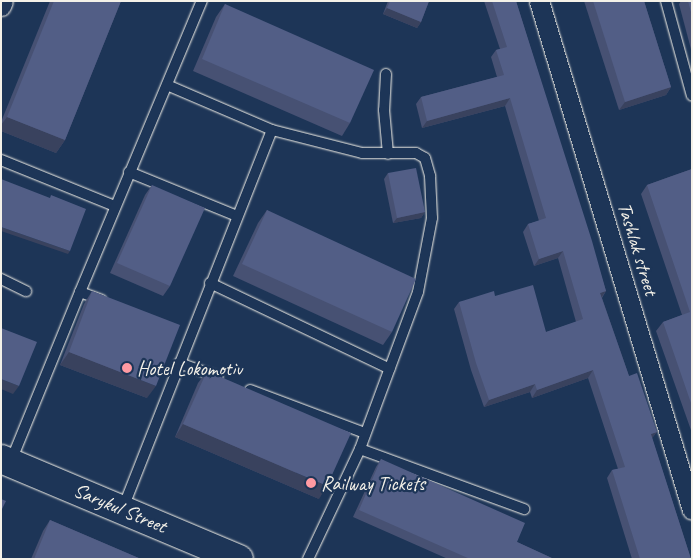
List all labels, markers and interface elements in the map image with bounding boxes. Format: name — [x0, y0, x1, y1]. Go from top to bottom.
street label: Tashlak street — [613, 200, 663, 298]
place label: Hotel Lokomotiv — [137, 356, 243, 380]
marker: Hotel Lokomotiv — [121, 362, 133, 374]
place label: Railway Tickets — [321, 471, 425, 495]
marker: Railway Tickets — [305, 477, 317, 489]
street label: Sarykul Street — [70, 478, 170, 538]

